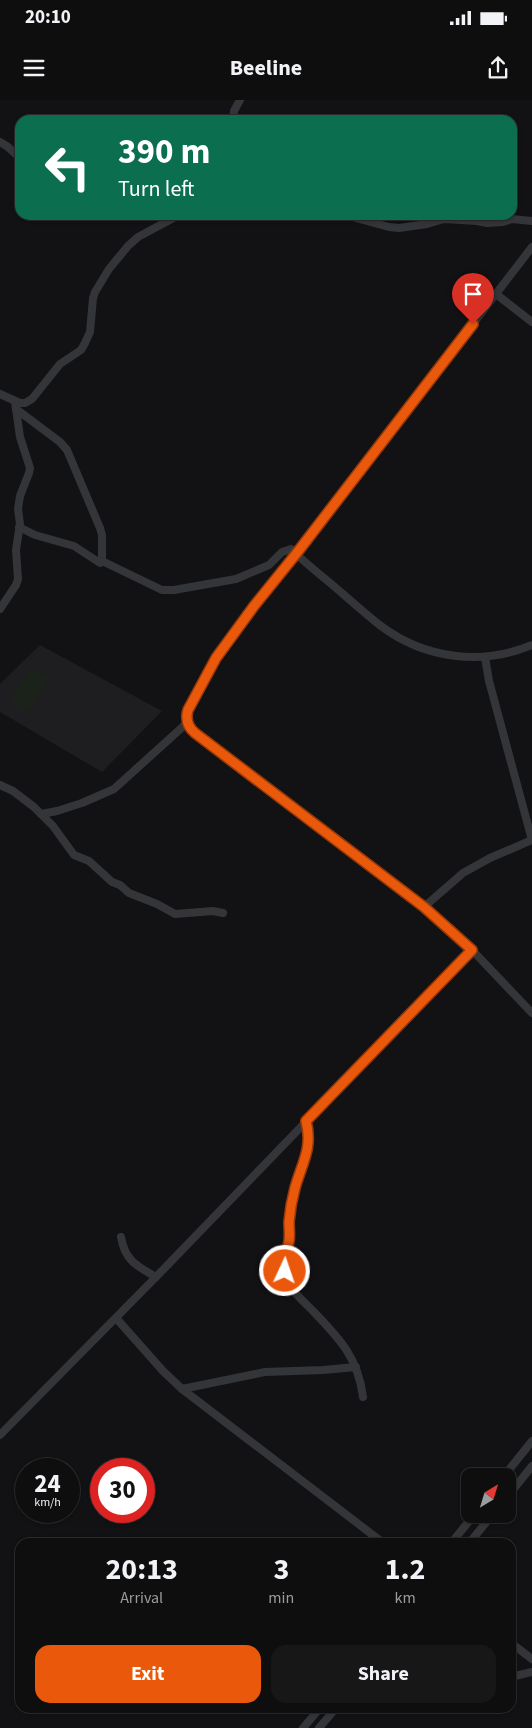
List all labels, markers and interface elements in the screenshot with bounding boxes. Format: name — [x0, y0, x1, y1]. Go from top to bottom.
text: 20:10 — [25, 4, 71, 31]
text: Beeline — [230, 52, 302, 84]
icon: menu — [20, 54, 48, 82]
icon: share — [484, 54, 512, 82]
text: 390 m — [118, 127, 210, 177]
icon: left — [35, 135, 100, 200]
text: Turn left — [118, 173, 194, 205]
pin — [452, 273, 494, 324]
icon: arrive — [459, 280, 487, 308]
position arrow — [258, 1244, 310, 1296]
speed limit sign: 30 — [90, 1458, 155, 1523]
text: 24 — [34, 1466, 61, 1502]
north arrow — [461, 1468, 516, 1522]
map controls — [461, 1468, 516, 1523]
text: km/h — [34, 1494, 61, 1511]
text: 20:13 — [105, 1548, 178, 1591]
text: 3 — [273, 1548, 289, 1591]
text: 1.2 — [385, 1548, 425, 1591]
text: Arrival — [120, 1587, 163, 1609]
text: min — [268, 1587, 294, 1609]
text: km — [395, 1587, 416, 1609]
button: Exit — [35, 1645, 261, 1703]
button: Share — [271, 1645, 496, 1703]

